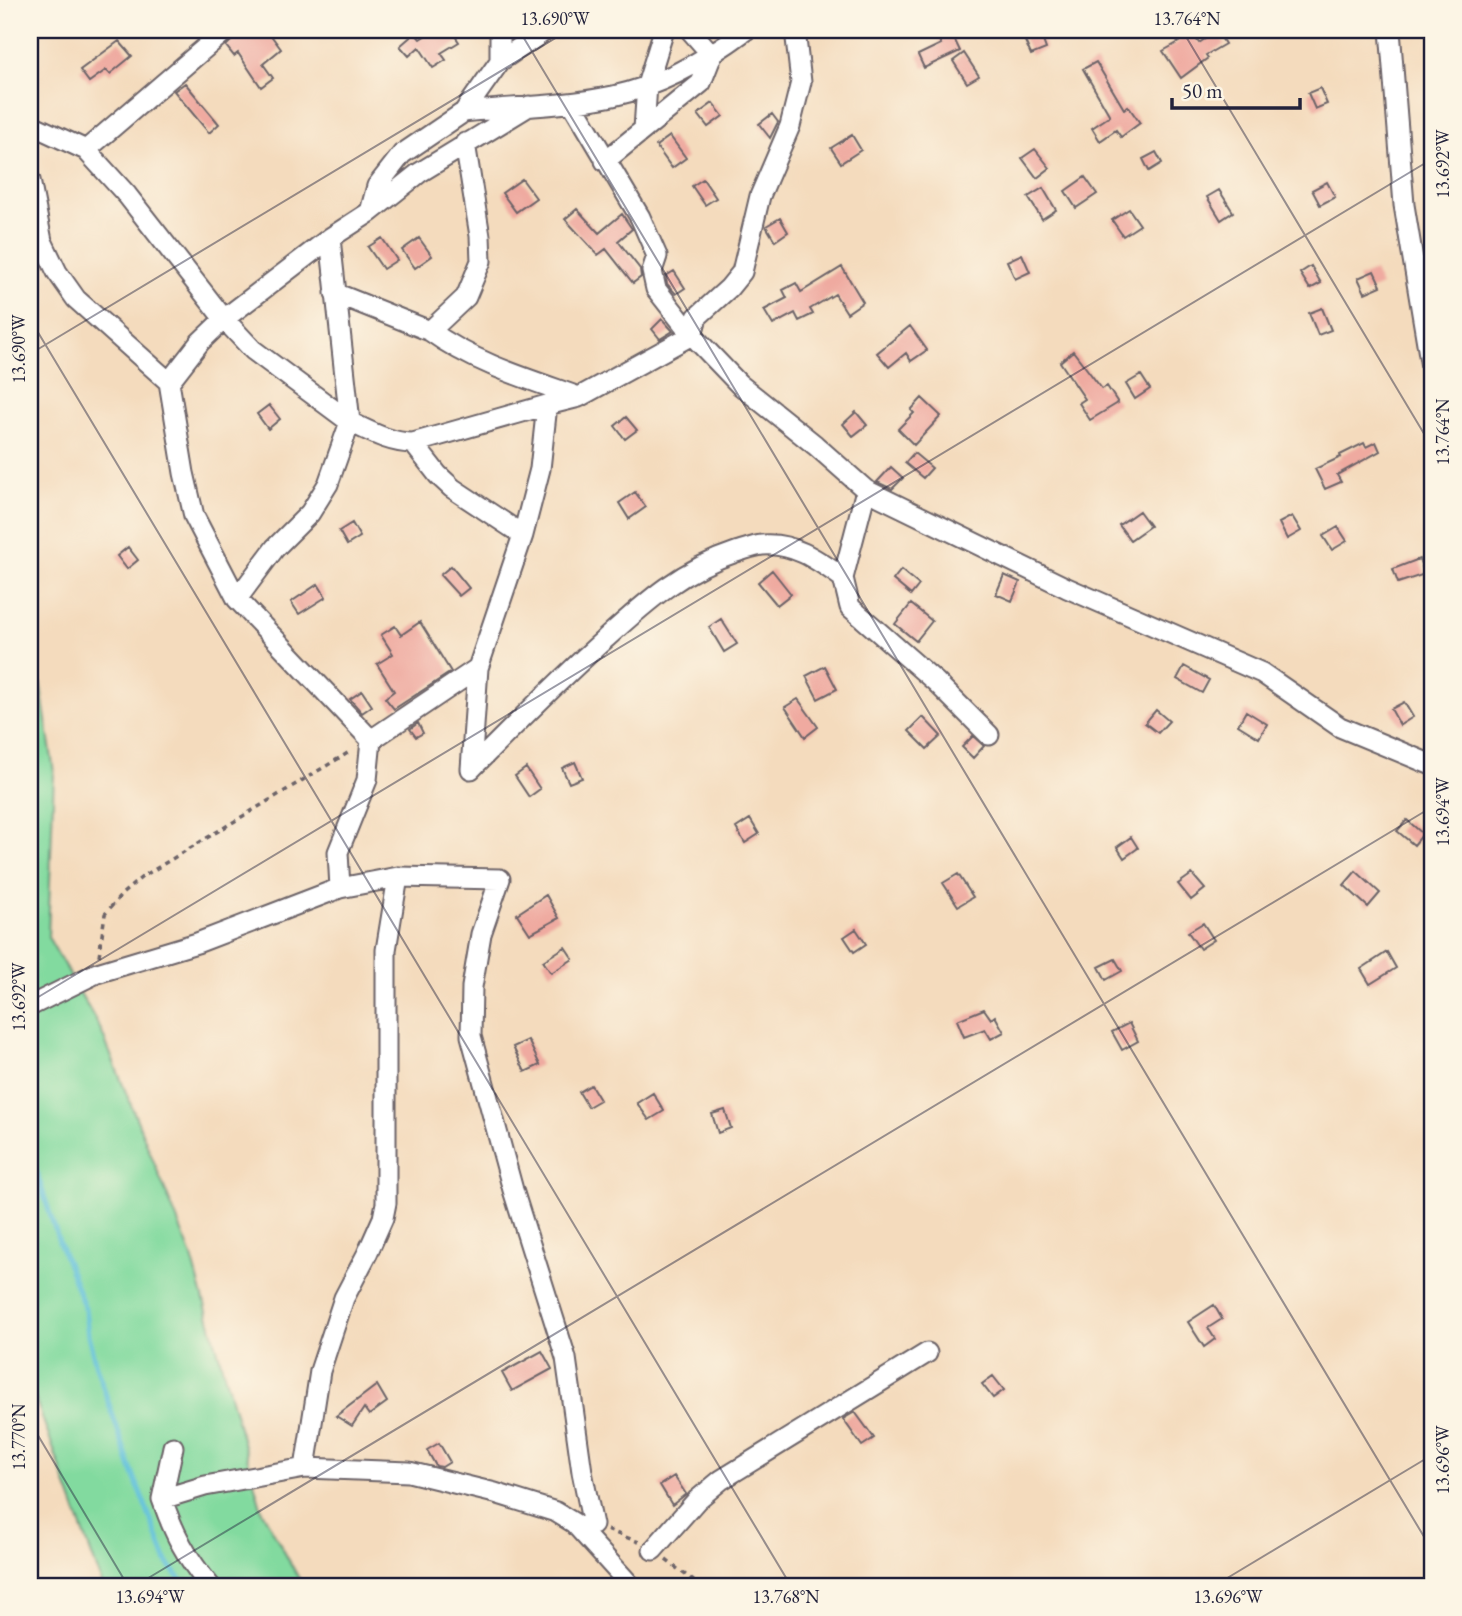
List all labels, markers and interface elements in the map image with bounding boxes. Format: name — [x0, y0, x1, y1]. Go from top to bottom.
text: 13.690°W — [520, 7, 590, 30]
text: 13.764°N — [1154, 7, 1221, 30]
scale bar — [1172, 66, 1299, 110]
text: 50 m — [1182, 77, 1223, 104]
text: 13.692°W — [1431, 129, 1454, 199]
text: 13.690°W — [7, 314, 30, 384]
text: 13.764°N — [1431, 398, 1454, 465]
text: 13.694°W — [1431, 777, 1454, 847]
text: 13.692°W — [7, 962, 30, 1032]
text: 13.770°N — [7, 1403, 30, 1470]
text: 13.696°W — [1431, 1425, 1454, 1495]
text: 13.694°W — [115, 1585, 185, 1608]
text: 13.768°N — [753, 1585, 820, 1608]
text: 13.696°W — [1193, 1585, 1263, 1608]

